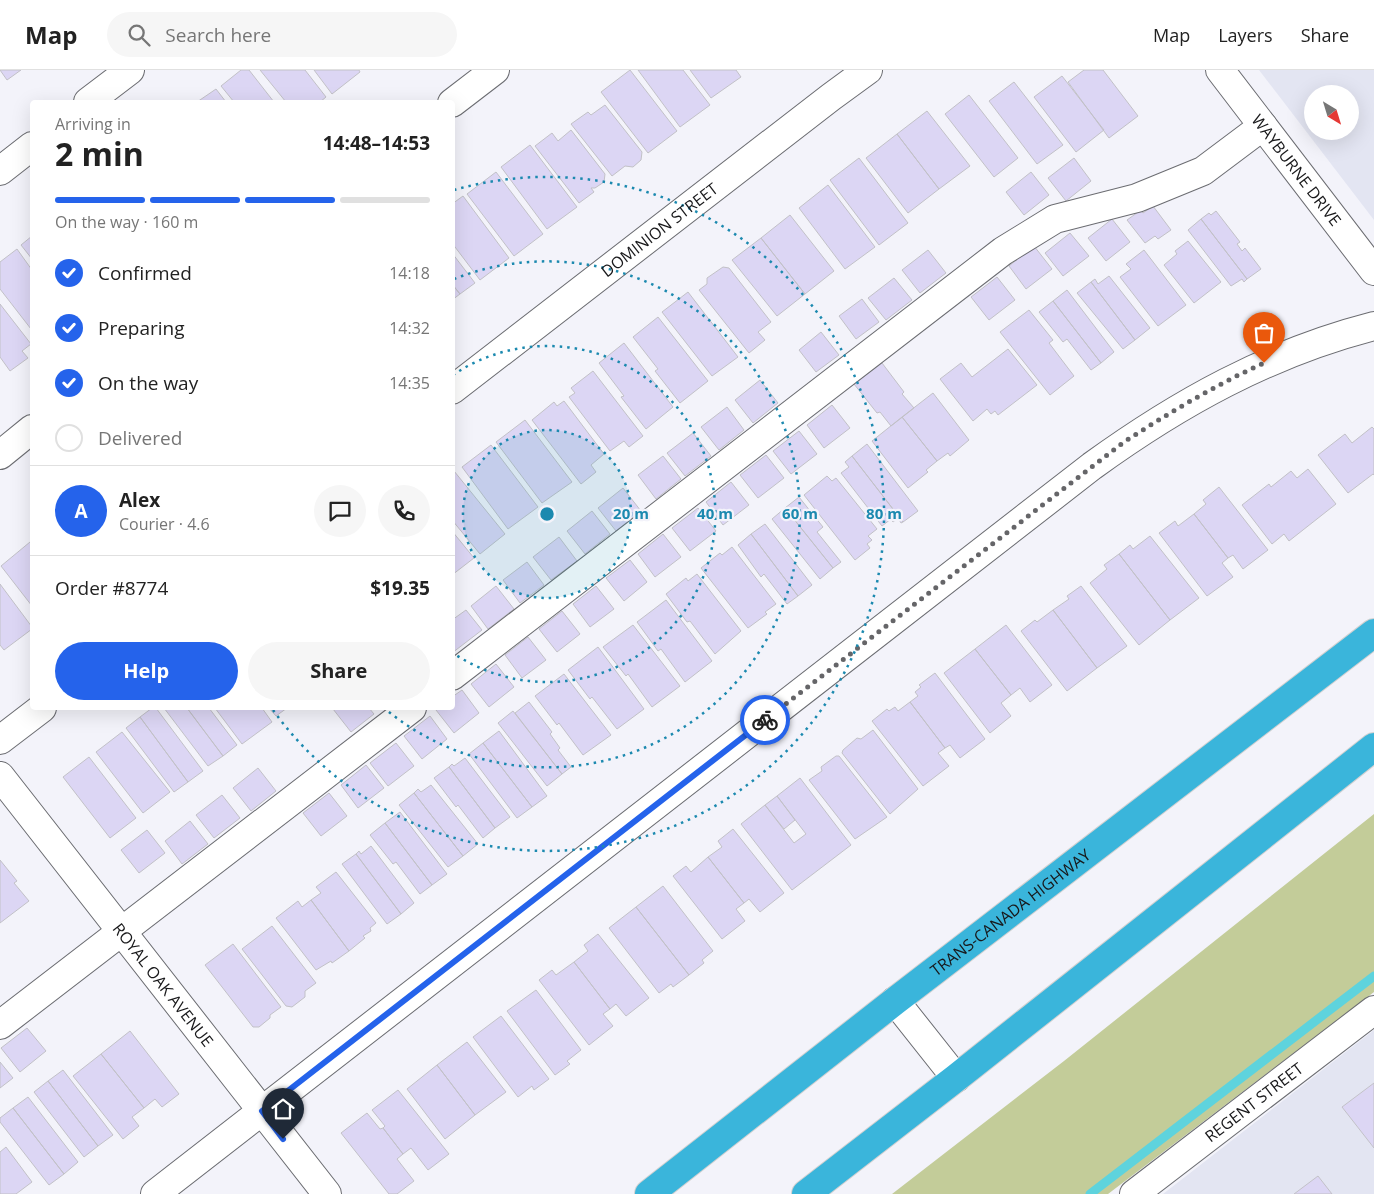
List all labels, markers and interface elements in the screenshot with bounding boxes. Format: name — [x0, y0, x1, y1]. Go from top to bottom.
search box — [107, 12, 457, 57]
text: Map — [25, 18, 77, 51]
icon: search — [125, 21, 153, 49]
text: Search here — [165, 22, 271, 48]
text: Map — [1153, 23, 1190, 47]
text: Layers — [1218, 23, 1273, 47]
text: Share — [1301, 23, 1349, 47]
north arrow — [1304, 85, 1359, 140]
map controls — [1304, 85, 1359, 140]
street label: WAYBURNE DRIVE — [1247, 110, 1346, 230]
text: Arriving in — [55, 113, 131, 135]
text: 14:48–14:53 — [323, 130, 430, 156]
text: 2 min — [55, 132, 144, 175]
street label: DOMINION STREET — [596, 177, 722, 282]
text: On the way · 160 m — [55, 211, 198, 233]
icon: check — [55, 259, 83, 287]
text: Confirmed — [98, 260, 192, 286]
text: 14:18 — [389, 262, 430, 284]
pin — [1243, 312, 1285, 363]
icon: check — [55, 314, 83, 342]
text: Preparing — [98, 315, 185, 341]
text: 14:32 — [389, 317, 430, 339]
icon: bag — [1250, 319, 1278, 347]
icon: check — [55, 369, 83, 397]
text: On the way — [98, 370, 198, 396]
text: 14:35 — [389, 372, 430, 394]
text: Delivered — [98, 425, 182, 451]
button: chat — [314, 485, 366, 537]
button: phone — [378, 485, 430, 537]
text: Alex — [119, 487, 160, 513]
text: A — [74, 498, 88, 524]
text: 20 m — [613, 503, 649, 523]
text: 40 m — [697, 503, 733, 523]
text: 60 m — [782, 503, 818, 523]
text: 80 m — [866, 503, 902, 523]
centre of rings — [538, 505, 556, 523]
text: Courier · 4.6 — [119, 513, 210, 535]
text: Order #8774 — [55, 575, 168, 601]
text: $19.35 — [370, 575, 430, 601]
button: Help — [55, 642, 238, 700]
button: Share — [248, 642, 430, 700]
courier — [740, 695, 790, 745]
icon: bike — [751, 706, 779, 734]
street label: TRANS-CANADA HIGHWAY — [926, 844, 1095, 981]
street label: ROYAL OAK AVENUE — [108, 918, 219, 1051]
street label: REGENT STREET — [1200, 1057, 1308, 1147]
pin — [262, 1088, 304, 1139]
icon: home — [269, 1095, 297, 1123]

